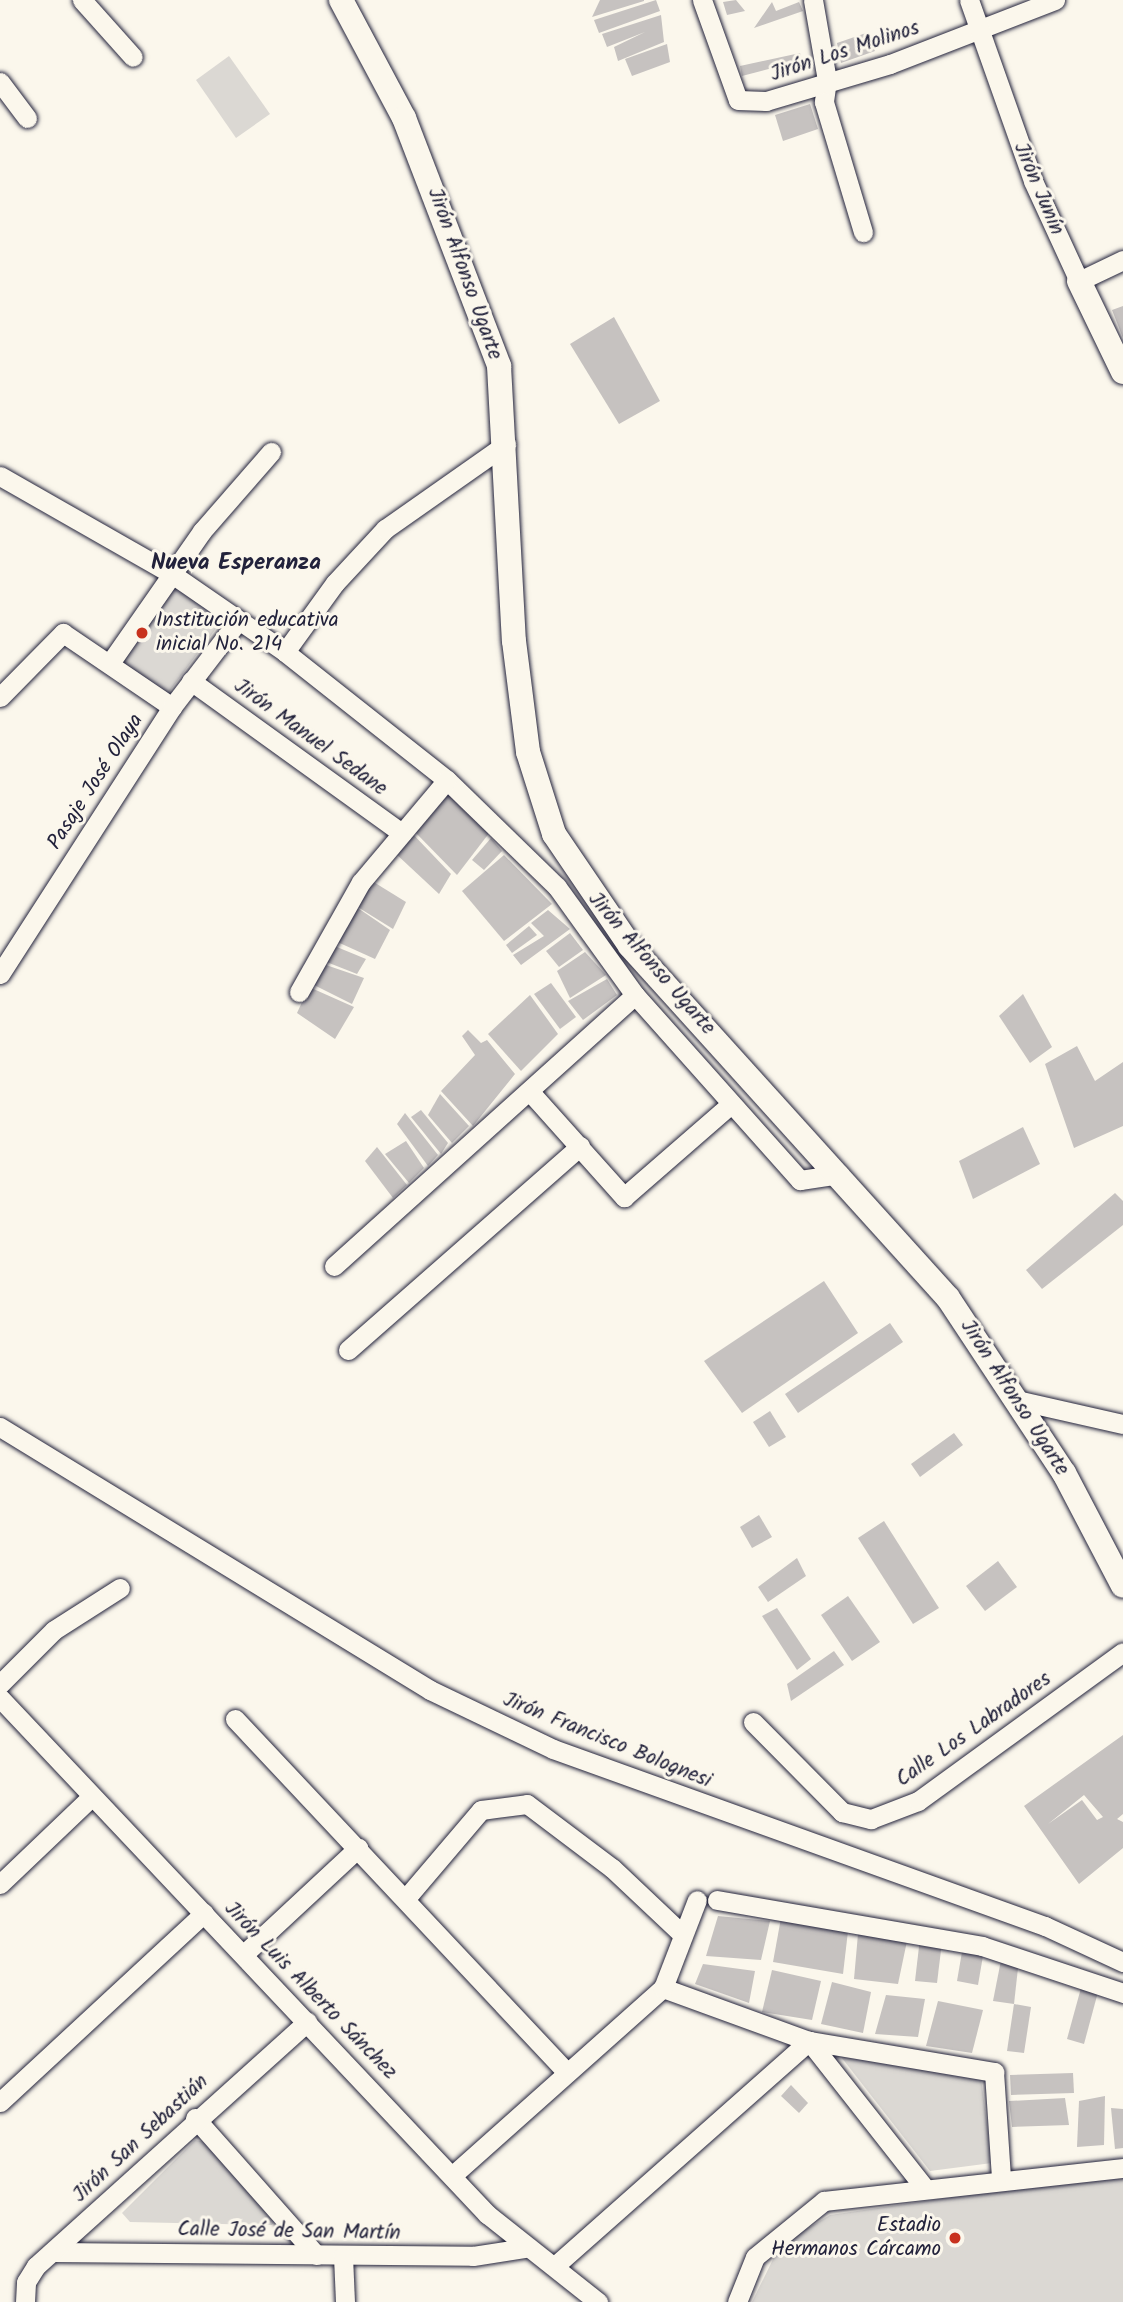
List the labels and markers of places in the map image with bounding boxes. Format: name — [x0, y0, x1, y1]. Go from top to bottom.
place label: Institución educativa inicial No. 214 — [156, 608, 339, 658]
marker: Institución educativa inicial No. 214 — [134, 625, 150, 641]
place label: Estadio Hermanos Cárcamo — [771, 2213, 941, 2263]
marker: Estadio Hermanos Cárcamo — [947, 2230, 963, 2246]

